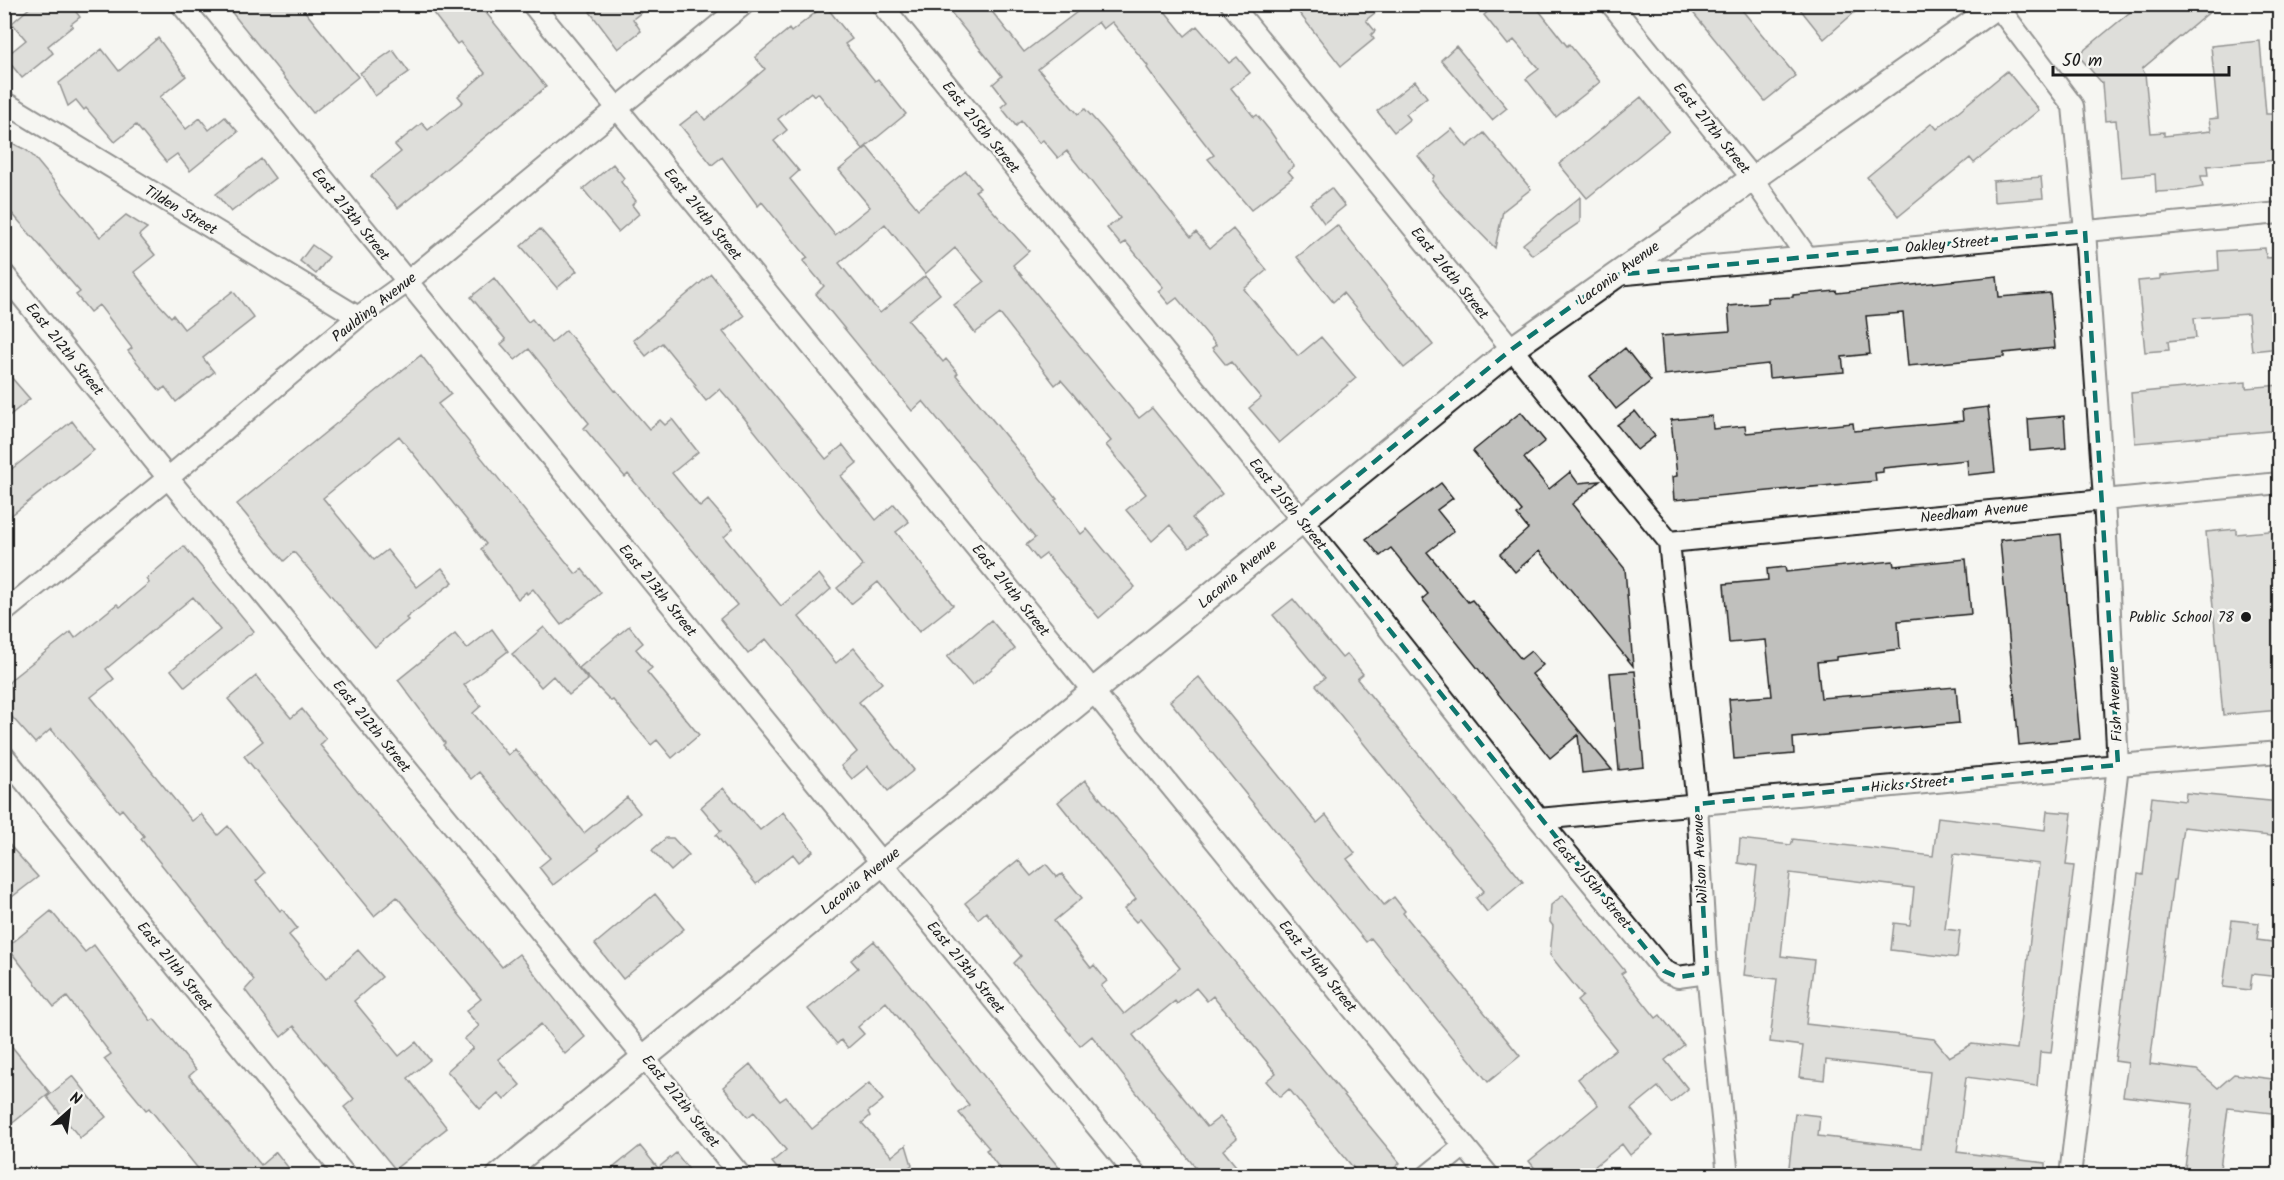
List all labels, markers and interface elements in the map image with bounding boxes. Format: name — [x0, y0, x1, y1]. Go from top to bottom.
scale bar — [2053, 39, 2228, 77]
text: 50 m — [2062, 47, 2102, 76]
street label: East 215th Street — [935, 76, 1025, 179]
street label: East 217th Street — [1667, 77, 1756, 180]
street label: East 213th Street — [305, 163, 396, 267]
street label: East 214th Street — [657, 163, 747, 266]
street label: Tilden Street — [139, 180, 222, 242]
street label: East 216th Street — [1404, 222, 1494, 326]
street label: Oakley Street — [1904, 229, 1991, 261]
street label: Laconia Avenue — [1572, 235, 1665, 312]
street label: Paulding Avenue — [327, 267, 423, 349]
street label: East 212th Street — [19, 298, 110, 402]
street label: East 215th Street — [1242, 453, 1332, 556]
street label: Needham Avenue — [1919, 495, 2029, 531]
street label: Laconia Avenue — [1193, 534, 1283, 615]
street label: East 213th Street — [612, 539, 703, 643]
street label: East 214th Street — [965, 539, 1055, 642]
place label: Public School 78 — [2129, 606, 2235, 630]
marker: Public School 78 — [2239, 610, 2253, 624]
street label: Fish Avenue — [2102, 665, 2130, 743]
street label: East 212th Street — [326, 675, 417, 779]
street label: Hicks Street — [1869, 770, 1949, 800]
street label: Wilson Avenue — [1687, 813, 1715, 905]
street label: East 215th Street — [1546, 832, 1637, 935]
street label: Laconia Avenue — [815, 842, 906, 922]
street label: East 214th Street — [1272, 915, 1362, 1018]
street label: East 211th Street — [130, 916, 218, 1017]
street label: East 213th Street — [920, 916, 1011, 1020]
street label: East 212th Street — [635, 1050, 726, 1154]
north arrow — [39, 1081, 99, 1141]
text: N — [65, 1086, 86, 1112]

